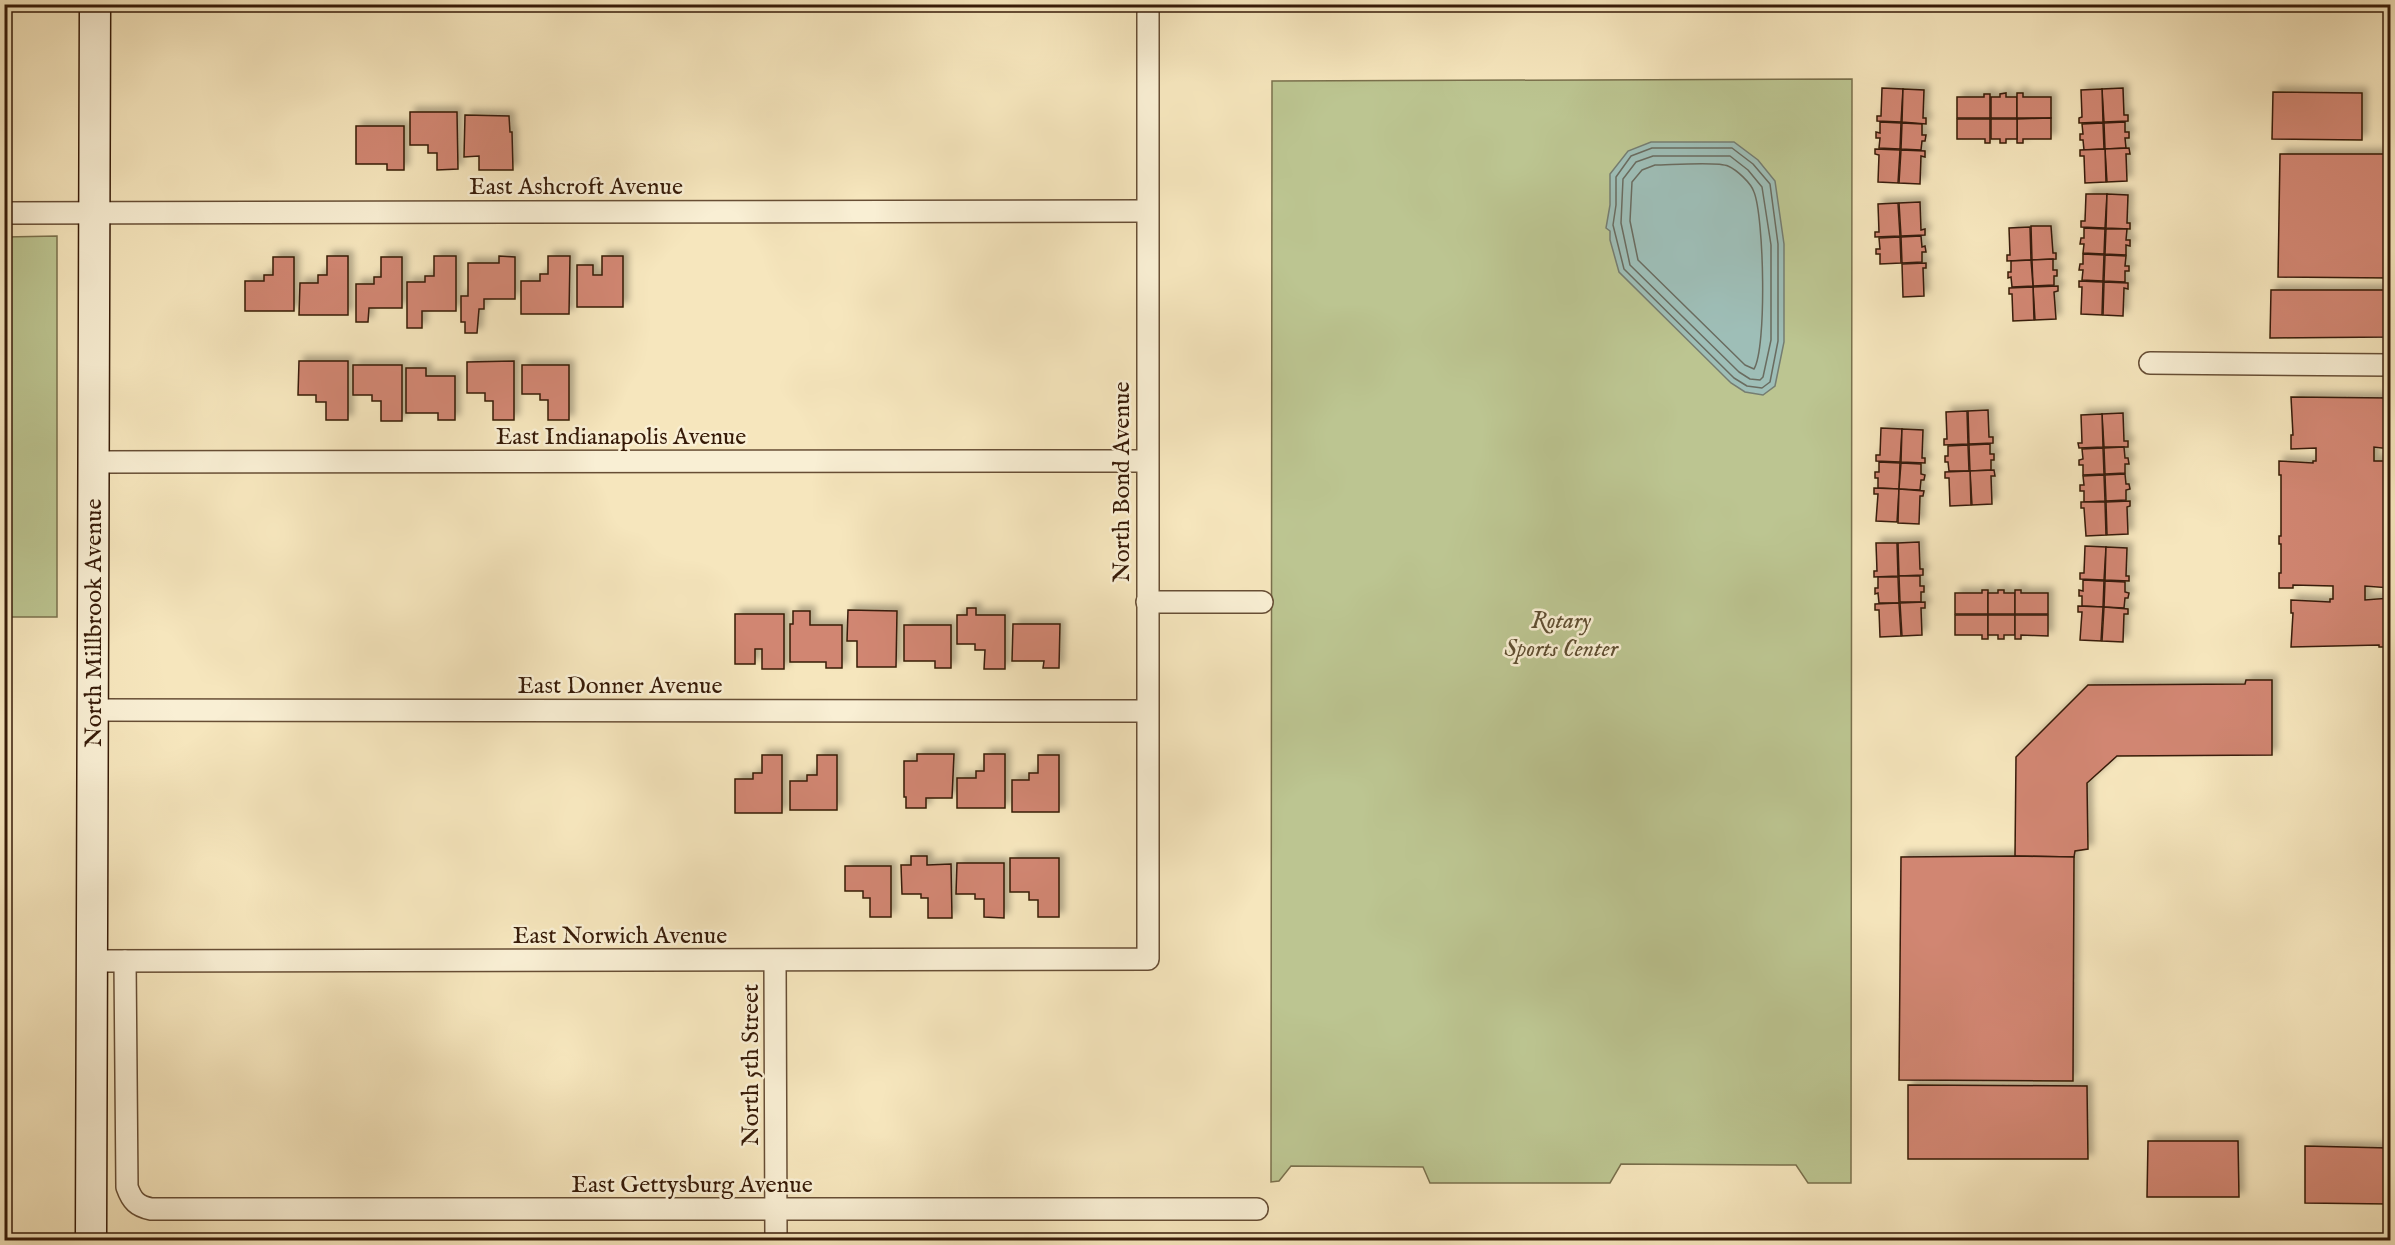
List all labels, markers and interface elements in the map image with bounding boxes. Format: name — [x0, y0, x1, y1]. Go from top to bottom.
street label: East Ashcroft Avenue — [469, 172, 683, 203]
street label: North Bond Avenue — [1107, 382, 1138, 582]
street label: East Indianapolis Avenue — [496, 422, 746, 453]
street label: North Millbrook Avenue — [79, 499, 110, 747]
park label: Rotary Sports Center — [1504, 606, 1620, 665]
street label: East Donner Avenue — [517, 671, 723, 702]
street label: East Norwich Avenue — [513, 921, 727, 952]
street label: North 5th Street — [736, 984, 767, 1146]
street label: East Gettysburg Avenue — [571, 1170, 813, 1201]

